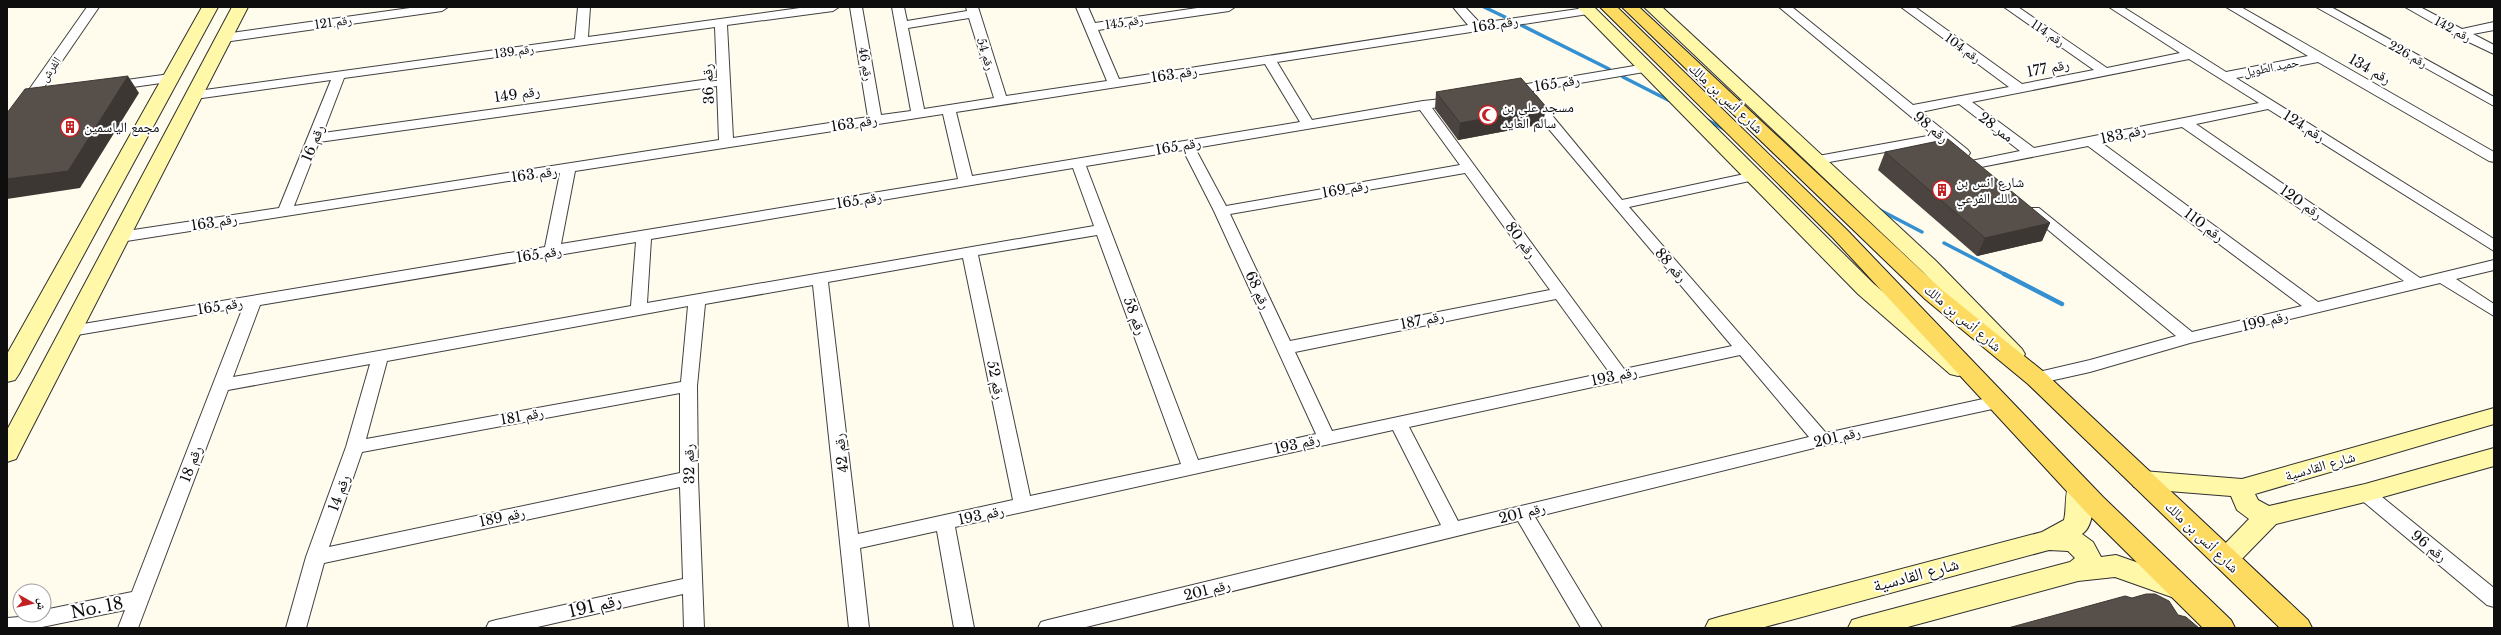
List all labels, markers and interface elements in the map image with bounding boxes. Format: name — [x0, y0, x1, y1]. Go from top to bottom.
street label: رقم 163 — [1471, 11, 1520, 38]
street label: رقم 121 — [313, 12, 353, 33]
street label: رقم 145 — [1104, 12, 1145, 33]
street label: رقم 142 — [2432, 13, 2474, 46]
street label: رقم 114 — [2028, 16, 2068, 51]
street label: رقم 104 — [1942, 30, 1984, 67]
street label: رقم 54 — [973, 36, 998, 73]
street label: رقم 226 — [2386, 37, 2430, 72]
street label: رقم 139 — [493, 41, 535, 62]
street label: رقم 46 — [855, 46, 876, 83]
street label: رقم 134 — [2345, 50, 2394, 89]
street label: الفرش — [36, 54, 64, 84]
street label: حميد الطويل — [2242, 54, 2300, 80]
street label: رقم 177 — [2025, 55, 2071, 82]
street label: شارع أنس بن مالك — [1684, 59, 1767, 138]
street label: رقم 163 — [1150, 61, 1199, 88]
street label: رقم 36 — [698, 63, 719, 105]
street label: رقم 165 — [1533, 71, 1581, 96]
street label: رقم 149 — [493, 82, 541, 107]
place label: مسجد علي بن سالم العايد — [1502, 98, 1574, 133]
mosque icon: مسجد علي بن سالم العايد — [1477, 104, 1499, 126]
street label: رقم 124 — [2279, 106, 2328, 147]
street label: رقم 98 — [1909, 107, 1952, 147]
street label: ممر 28 — [1975, 108, 2017, 146]
street label: رقم 163 — [830, 110, 879, 137]
building icon: مجمع الياسمين — [59, 116, 81, 138]
place label: مجمع الياسمين — [84, 118, 159, 137]
street label: رقم 183 — [2099, 120, 2148, 149]
street label: رقم 16 — [298, 122, 329, 164]
street label: رقم 165 — [1154, 133, 1202, 160]
street label: رقم 163 — [510, 162, 558, 187]
place label: شارع انس بن مالك الفرعي — [1956, 173, 2024, 210]
street label: رقم 169 — [1320, 176, 1370, 203]
building icon: شارع انس بن مالك الفرعي — [1931, 179, 1953, 201]
street label: رقم 120 — [2276, 181, 2326, 224]
street label: رقم 165 — [835, 188, 883, 213]
street label: رقم 110 — [2180, 204, 2227, 247]
street label: رقم 163 — [190, 209, 239, 236]
street label: رقم 80 — [1501, 218, 1540, 263]
street label: رقم 165 — [515, 242, 563, 267]
street label: رقم 88 — [1650, 244, 1691, 287]
street label: رقم 68 — [1240, 268, 1275, 312]
street label: شارع أنس بن مالك — [1920, 280, 2005, 356]
street label: رقم 165 — [196, 294, 244, 319]
street label: رقم 58 — [1119, 295, 1150, 338]
street label: رقم 187 — [1398, 307, 1446, 334]
street label: رقم 199 — [2240, 307, 2290, 336]
street label: رقم 52 — [982, 359, 1009, 401]
street label: رقم 193 — [1589, 362, 1639, 391]
street label: رقم 181 — [499, 403, 545, 430]
street label: رقم 201 — [1812, 423, 1862, 452]
street label: رقم 193 — [1272, 430, 1322, 459]
street label: رقم 42 — [830, 432, 853, 474]
street label: رقم 18 — [176, 443, 207, 485]
street label: رقم 32 — [680, 444, 699, 484]
street label: شارع القادسية — [2283, 447, 2357, 486]
street label: رقم 14 — [324, 472, 355, 514]
street label: شارع أنس بن مالك — [2161, 497, 2243, 577]
street label: رقم 201 — [1497, 499, 1548, 528]
street label: رقم 193 — [956, 501, 1006, 530]
street label: رقم 189 — [477, 503, 527, 532]
street label: رقم 96 — [2407, 526, 2450, 567]
street label: شارع القادسية — [1871, 554, 1961, 597]
street label: رقم 201 — [1182, 576, 1233, 605]
north arrow — [12, 583, 52, 623]
street label: رقم 191 — [566, 590, 624, 623]
street label: No. 18 — [69, 593, 125, 623]
text: ش — [33, 597, 50, 611]

